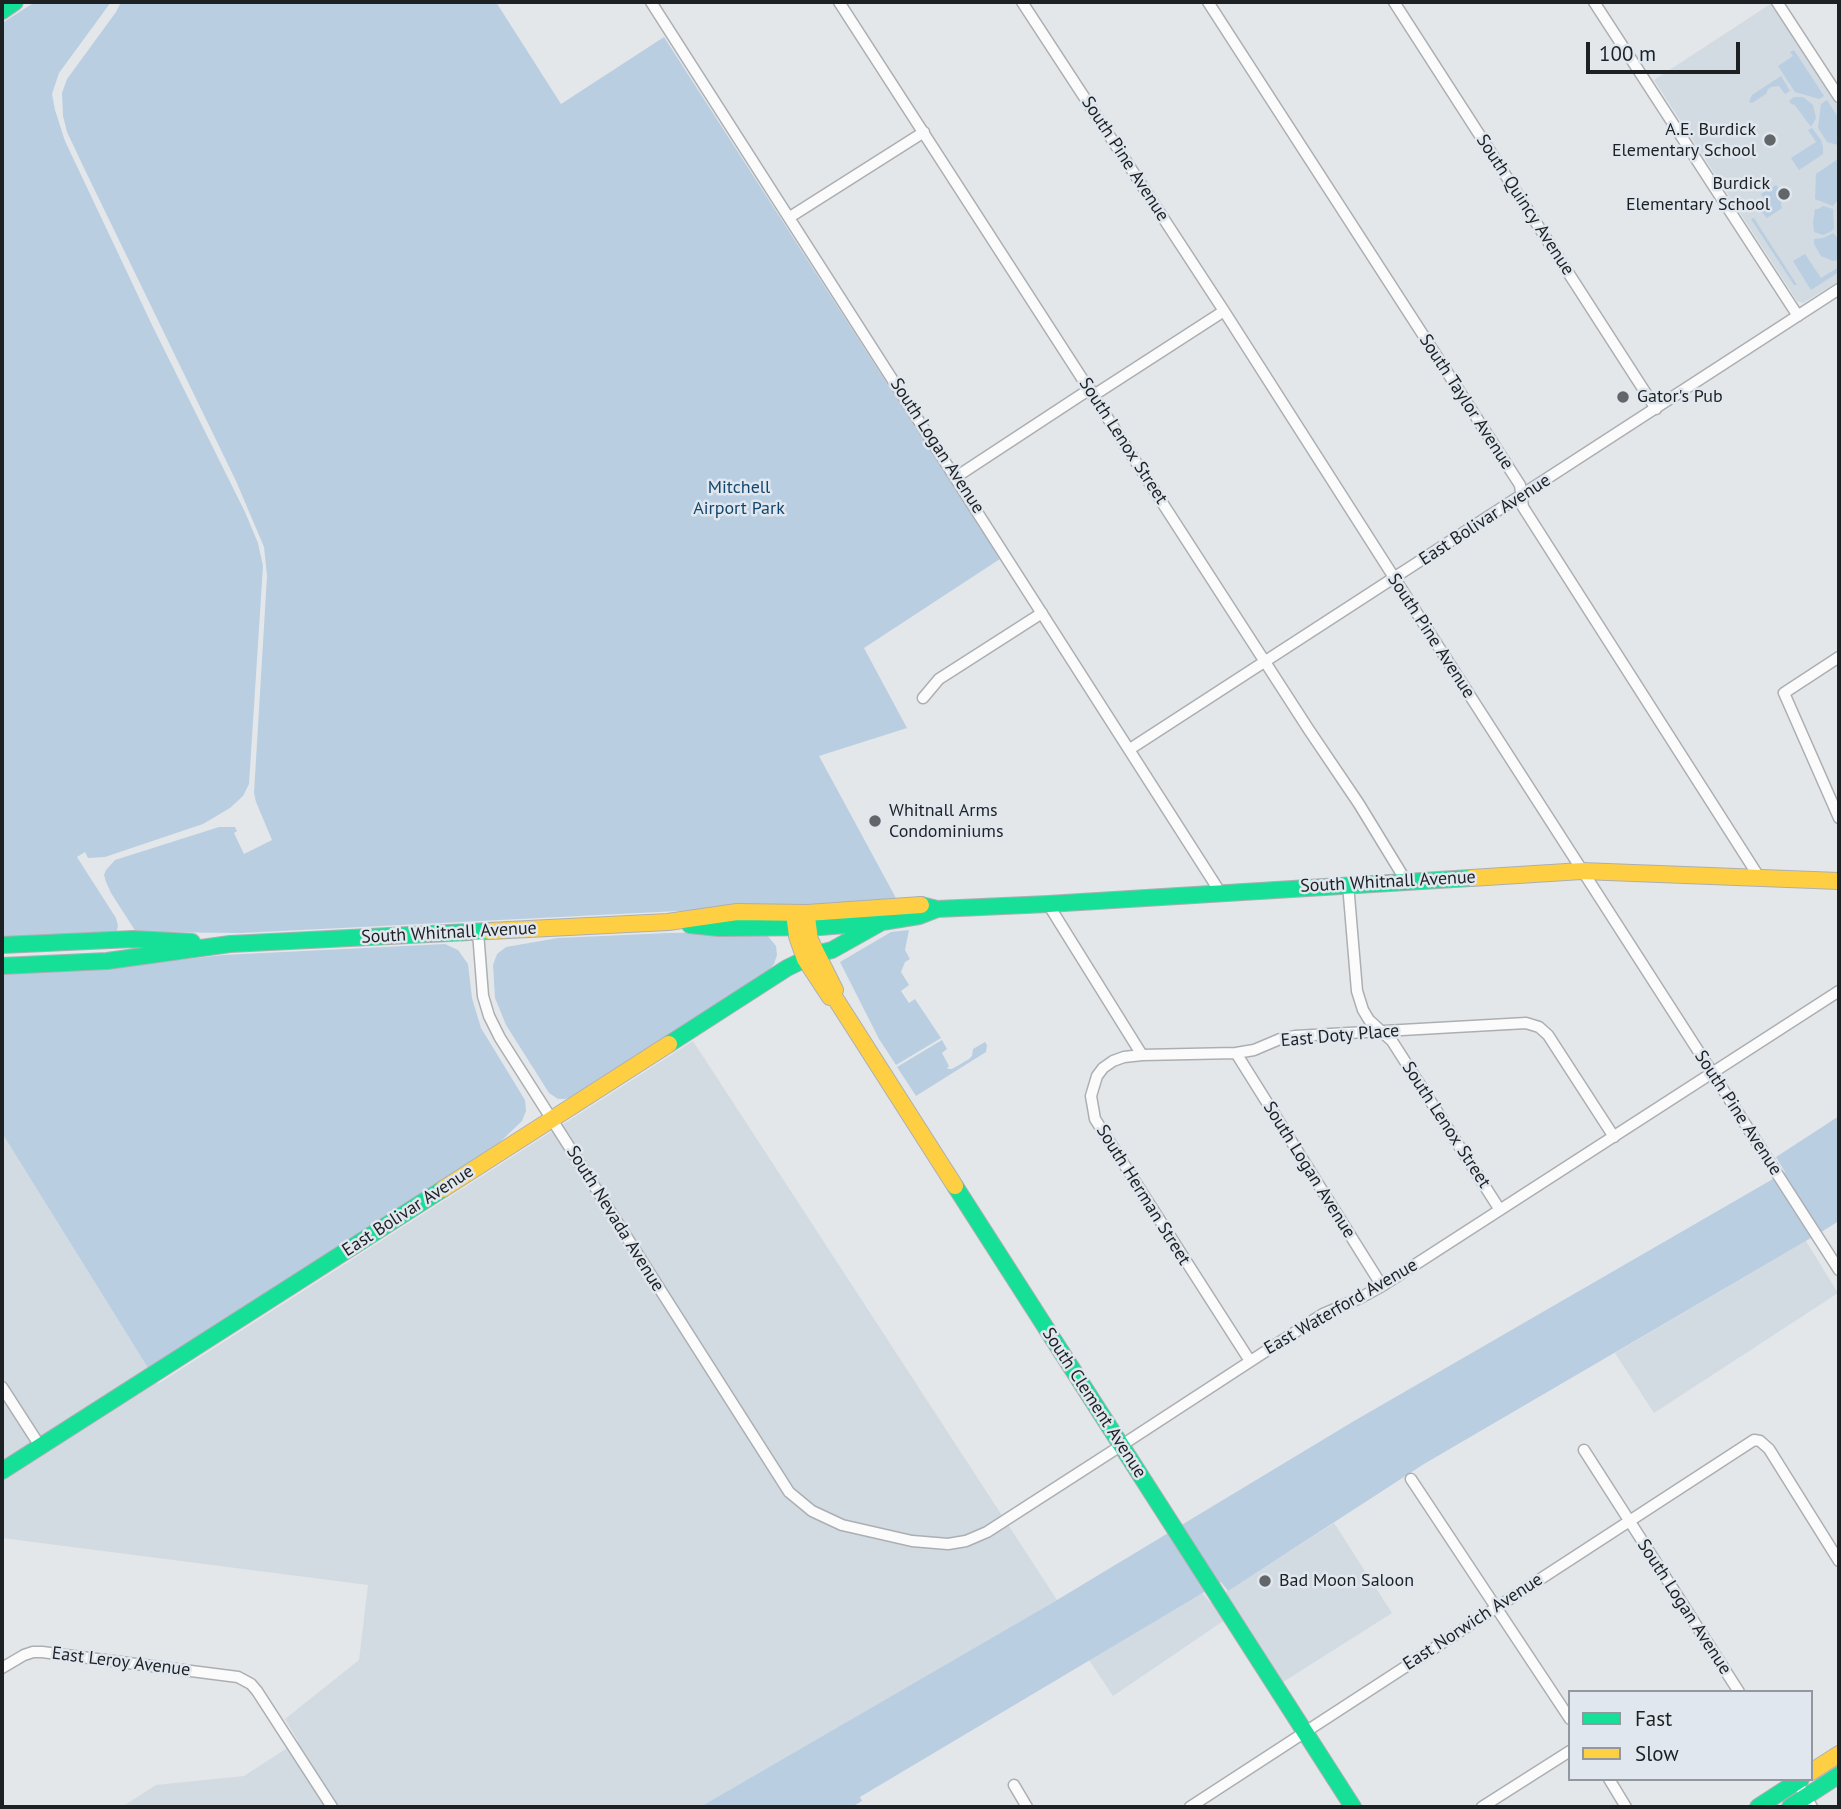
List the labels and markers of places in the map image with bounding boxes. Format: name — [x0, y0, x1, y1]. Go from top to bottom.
place label: A.E. Burdick Elementary School — [1612, 119, 1756, 162]
marker: A.E. Burdick Elementary School — [1762, 132, 1778, 148]
place label: Burdick Elementary School — [1626, 173, 1770, 216]
marker: Burdick Elementary School — [1776, 186, 1792, 202]
place label: Gator's Pub — [1637, 386, 1723, 408]
marker: Gator's Pub — [1615, 389, 1631, 405]
place label: Whitnall Arms Condominiums — [889, 800, 1003, 842]
marker: Whitnall Arms Condominiums — [867, 813, 883, 829]
place label: Bad Moon Saloon — [1279, 1570, 1414, 1592]
marker: Bad Moon Saloon — [1257, 1573, 1273, 1589]

